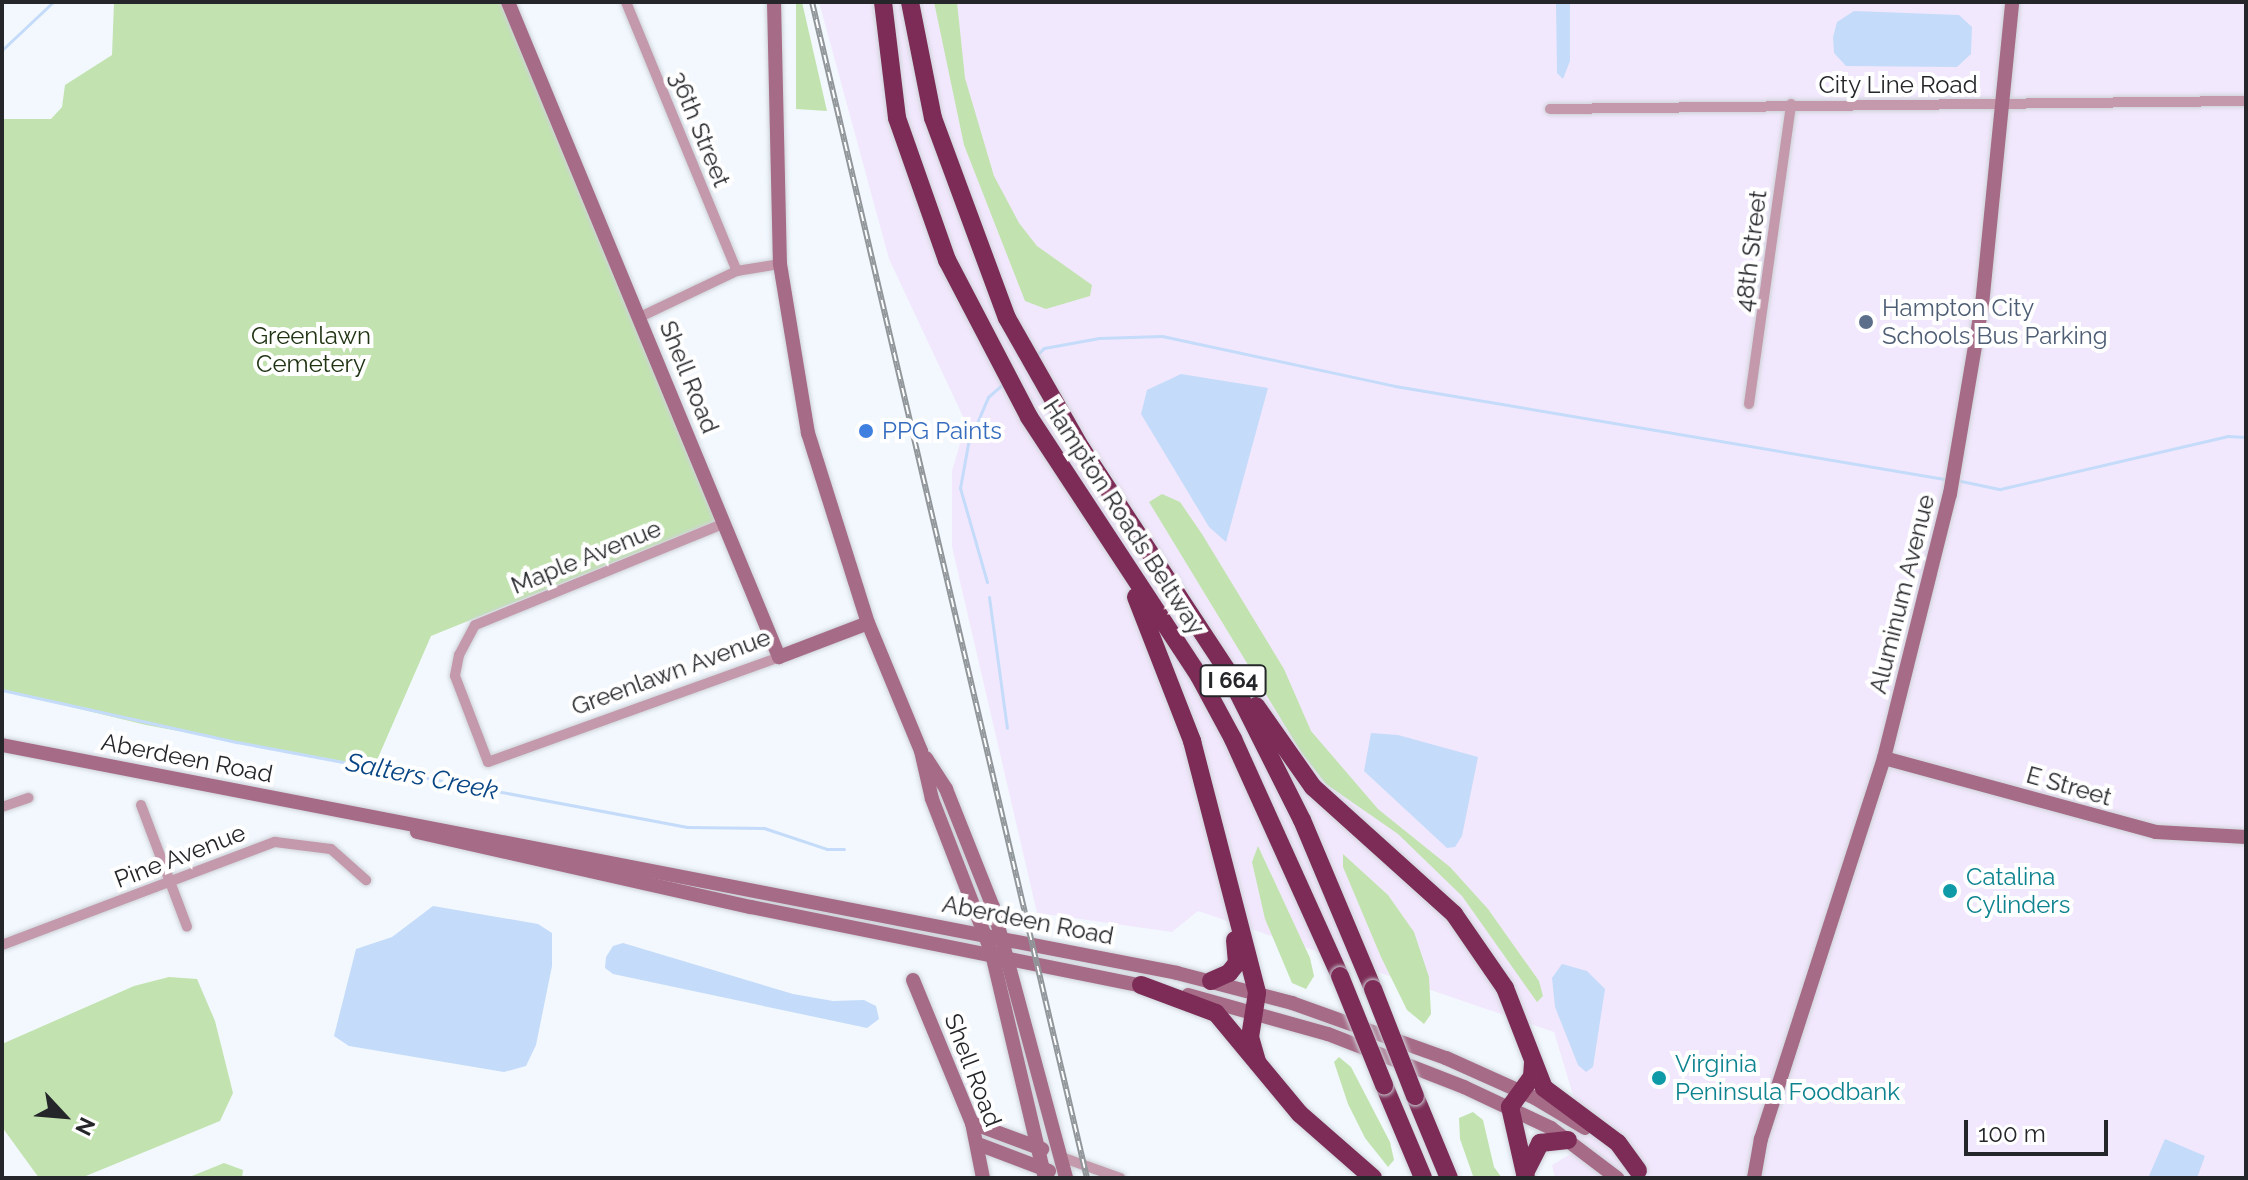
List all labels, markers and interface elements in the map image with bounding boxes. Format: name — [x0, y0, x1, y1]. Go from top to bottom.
street label: 36th Street — [664, 67, 736, 191]
street label: City Line Road — [1818, 71, 1978, 99]
street label: 48th Street — [1729, 189, 1773, 313]
place label: Hampton City Schools Bus Parking — [1882, 294, 2108, 350]
marker: Hampton City Schools Bus Parking — [1857, 313, 1875, 331]
street label: Shell Road — [653, 316, 725, 438]
park label: Greenlawn Cemetery — [251, 322, 371, 378]
street label: Hampton Roads Beltway — [1037, 394, 1211, 640]
place label: PPG Paints — [882, 417, 1002, 445]
marker: PPG Paints — [857, 422, 875, 440]
street label: Aluminum Avenue — [1863, 491, 1941, 697]
street label: Maple Avenue — [507, 514, 665, 600]
street label: Greenlawn Avenue — [567, 622, 775, 722]
road number: I 664 — [1199, 663, 1267, 699]
street label: Aberdeen Road — [99, 727, 275, 789]
water label: Salters Creek — [343, 747, 501, 807]
street label: E Street — [2023, 760, 2115, 812]
street label: Pine Avenue — [110, 818, 250, 894]
place label: Catalina Cylinders — [1966, 863, 2070, 919]
marker: Catalina Cylinders — [1941, 882, 1959, 900]
street label: Aberdeen Road — [940, 889, 1116, 951]
street label: Shell Road — [938, 1009, 1008, 1131]
place label: Virginia Peninsula Foodbank — [1675, 1050, 1900, 1106]
marker: Virginia Peninsula Foodbank — [1650, 1069, 1668, 1087]
north arrow — [24, 1076, 104, 1156]
scale bar — [1968, 1104, 2112, 1154]
text: N — [70, 1113, 101, 1140]
text: 100 m — [1978, 1119, 2046, 1148]

